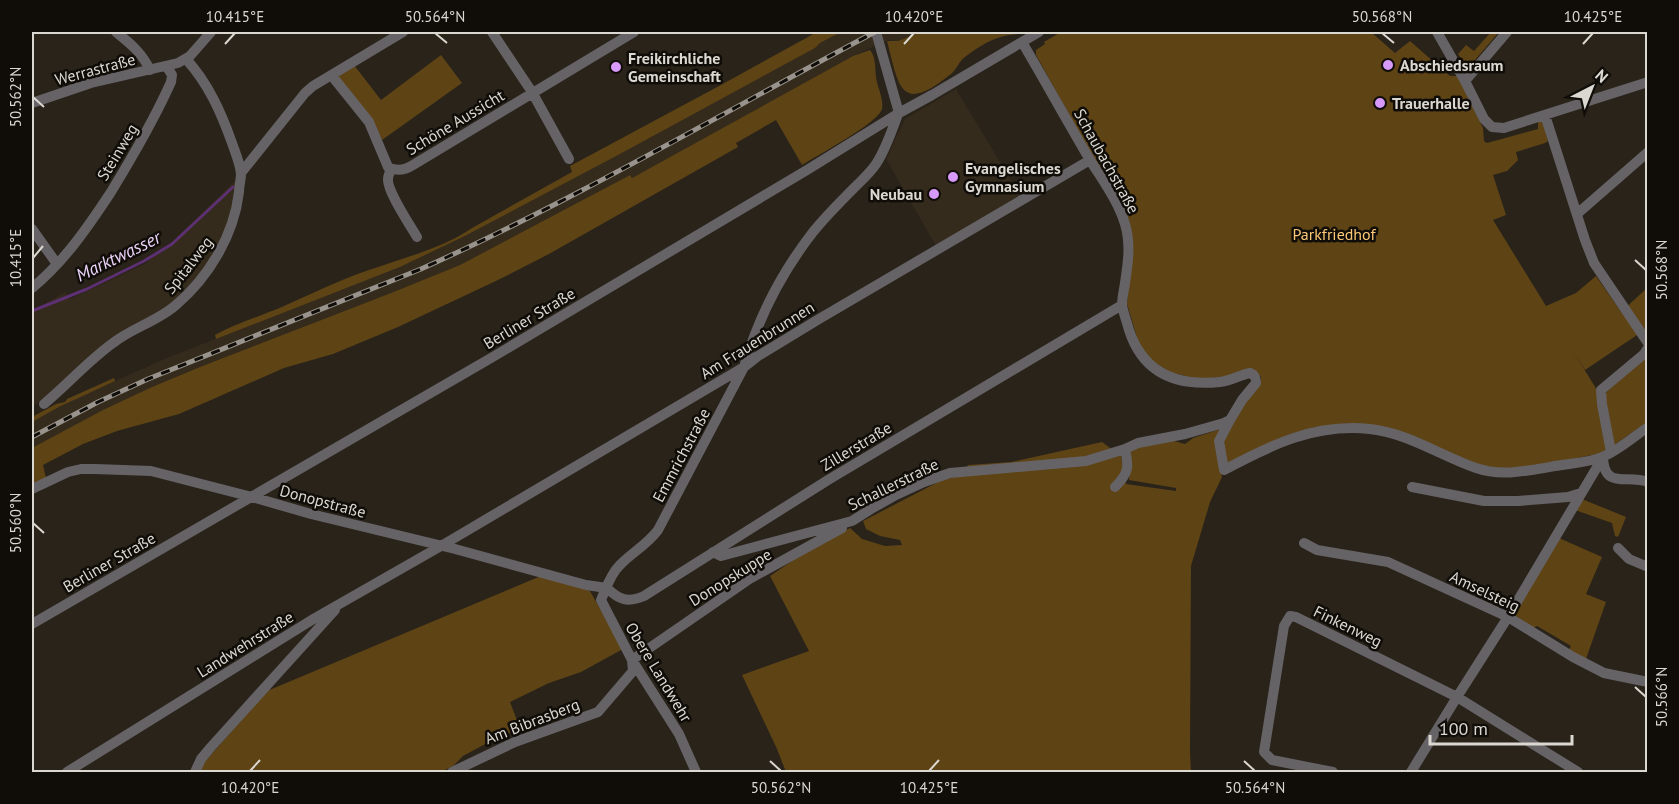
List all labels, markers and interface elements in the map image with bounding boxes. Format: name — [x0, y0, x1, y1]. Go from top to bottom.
text: 10.415°E — [206, 7, 264, 26]
text: 50.564°N — [405, 7, 465, 26]
text: 10.420°E — [885, 7, 943, 26]
text: 50.568°N — [1352, 7, 1412, 26]
text: 10.425°E — [1564, 7, 1622, 26]
place label: Freikirchliche Gemeinschaft — [628, 48, 721, 86]
street label: Werrastraße — [52, 49, 138, 89]
place label: Abschiedsraum — [1400, 55, 1504, 75]
north arrow — [1562, 57, 1622, 117]
marker: Abschiedsraum — [1381, 58, 1395, 72]
marker: Freikirchliche Gemeinschaft — [609, 60, 623, 74]
text: N — [1591, 65, 1613, 87]
text: 50.562°N — [6, 67, 25, 127]
street label: Schöne Aussicht — [402, 85, 508, 159]
place label: Trauerhalle — [1392, 93, 1470, 113]
marker: Trauerhalle — [1373, 96, 1387, 110]
street label: Schaubachstraße — [1070, 105, 1144, 217]
street label: Steinweg — [92, 120, 142, 184]
place label: Evangelisches Gymnasium — [965, 158, 1061, 196]
marker: Evangelisches Gymnasium — [946, 170, 960, 184]
place label: Neubau — [870, 184, 922, 204]
marker: Neubau — [927, 187, 941, 201]
park label: Parkfriedhof — [1292, 224, 1377, 244]
water label: Marktwasser — [72, 225, 165, 286]
text: 10.415°E — [6, 229, 25, 287]
street label: Spitalweg — [159, 232, 217, 298]
text: 50.568°N — [1652, 240, 1671, 300]
street label: Berliner Straße — [480, 283, 578, 353]
street label: Am Frauenbrunnen — [696, 297, 818, 383]
street label: Emmrichstraße — [648, 405, 714, 505]
street label: Zillerstraße — [817, 417, 895, 475]
street label: Schallerstraße — [844, 453, 942, 515]
street label: Donopstraße — [278, 480, 368, 522]
text: 50.560°N — [6, 493, 25, 553]
street label: Berliner Straße — [59, 527, 159, 597]
street label: Donopskuppe — [685, 544, 775, 610]
street label: Amselsteig — [1447, 566, 1523, 616]
street label: Finkenweg — [1310, 601, 1386, 651]
street label: Landwehrstraße — [193, 606, 297, 682]
street label: Obere Landwehr — [621, 619, 697, 726]
text: 50.566°N — [1652, 667, 1671, 727]
street label: Am Bibrasberg — [482, 694, 582, 748]
scale bar — [1430, 708, 1572, 746]
text: 100 m — [1439, 717, 1488, 740]
text: 10.420°E — [221, 778, 279, 797]
text: 50.562°N — [751, 778, 811, 797]
text: 10.425°E — [900, 778, 958, 797]
text: 50.564°N — [1225, 778, 1285, 797]

